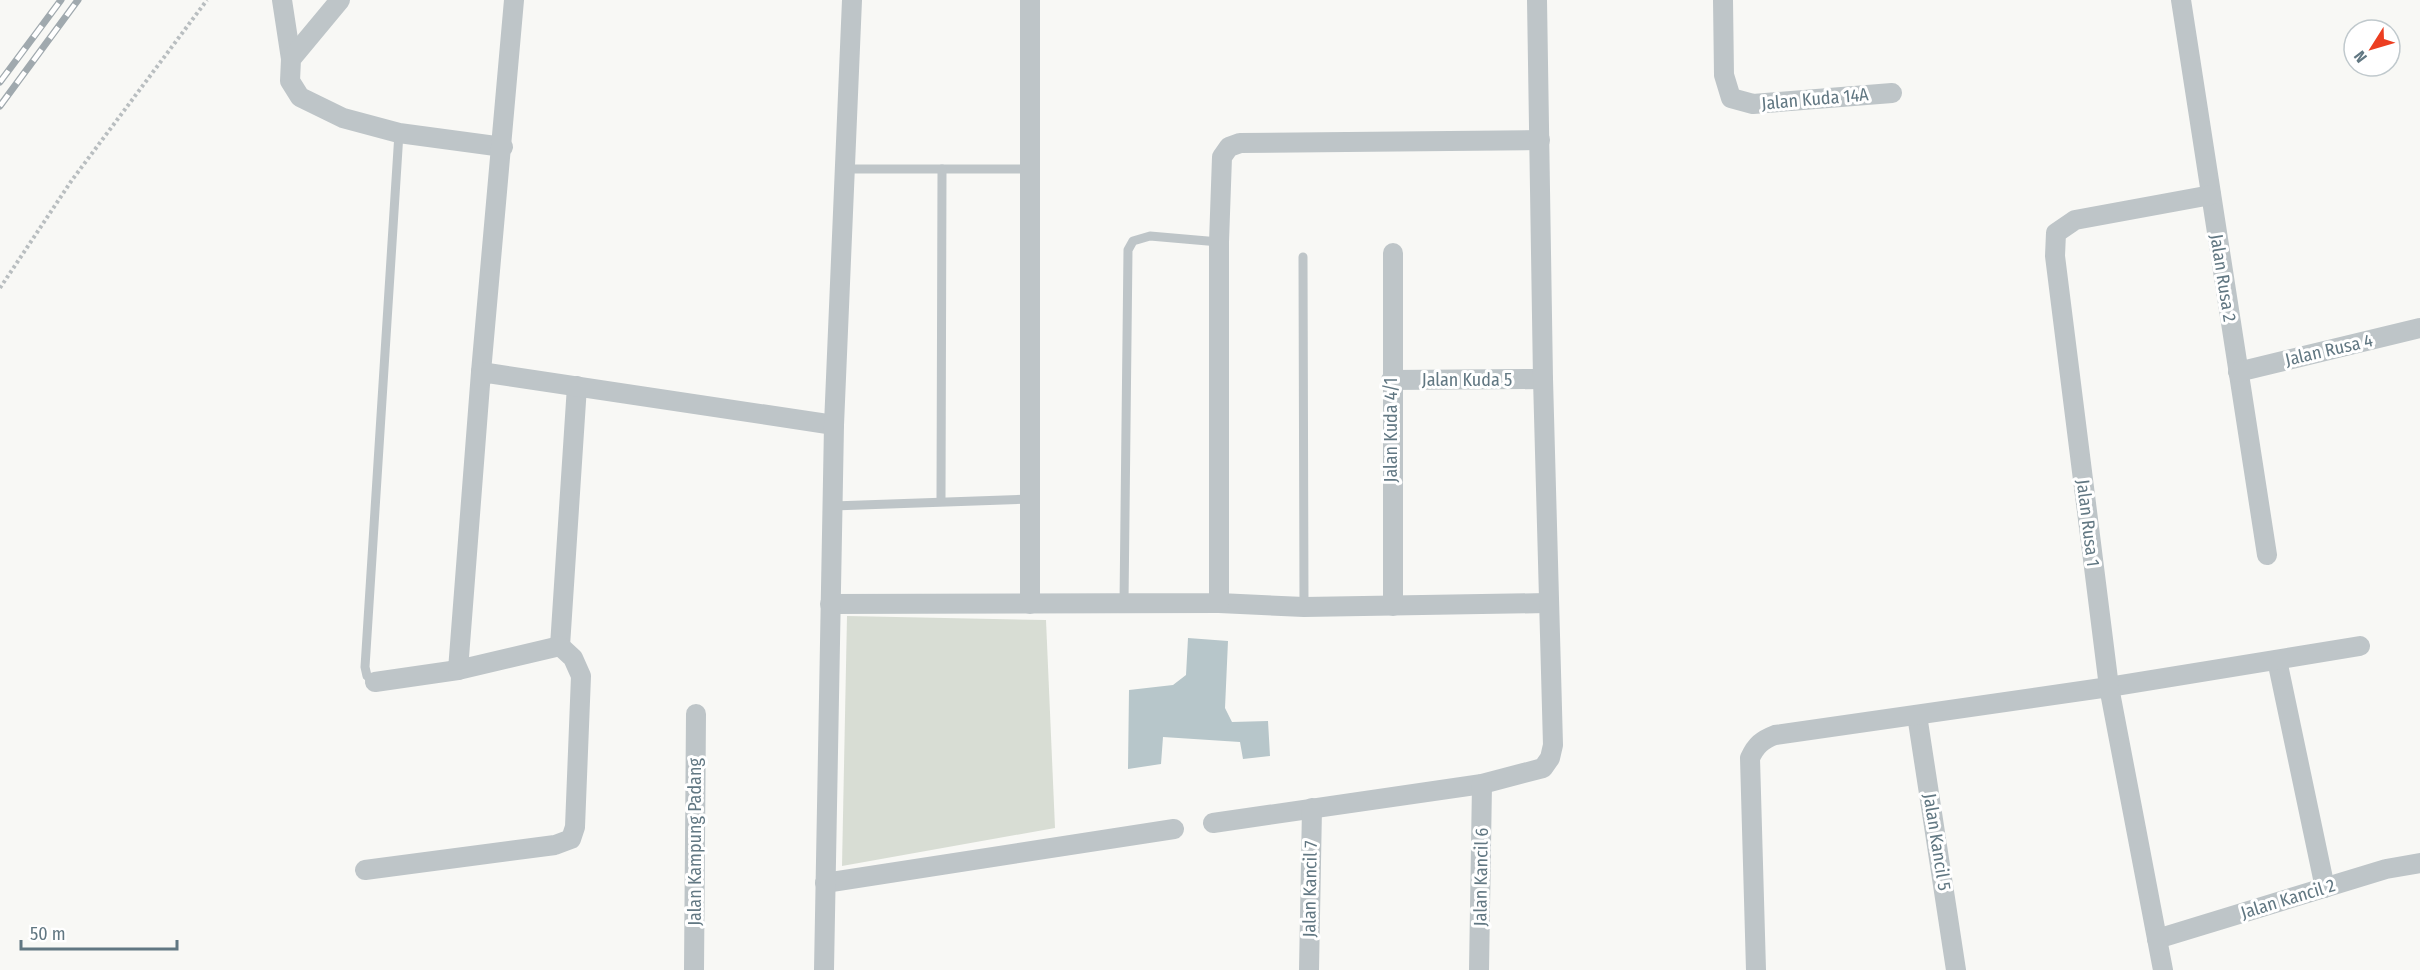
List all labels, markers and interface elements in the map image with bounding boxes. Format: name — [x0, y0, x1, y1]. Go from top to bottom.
north arrow — [2342, 18, 2402, 78]
text: N — [2350, 47, 2371, 66]
street label: Jalan Kuda 14A — [1761, 83, 1870, 115]
street label: Jalan Rusa 2 — [2205, 233, 2241, 323]
street label: Jalan Rusa 4 — [2283, 329, 2375, 371]
street label: Jalan Kuda 5 — [1422, 369, 1512, 391]
street label: Jalan Kuda 4/1 — [1380, 378, 1402, 482]
street label: Jalan Rusa 1 — [2072, 478, 2104, 568]
street label: Jalan Kampung Padang — [684, 758, 706, 926]
street label: Jalan Kancil 5 — [1918, 792, 1956, 892]
street label: Jalan Kancil 6 — [1469, 827, 1493, 926]
street label: Jalan Kancil 7 — [1298, 840, 1322, 938]
street label: Jalan Kancil 2 — [2238, 874, 2338, 924]
scale bar — [21, 913, 177, 951]
text: 50 m — [30, 923, 66, 945]

